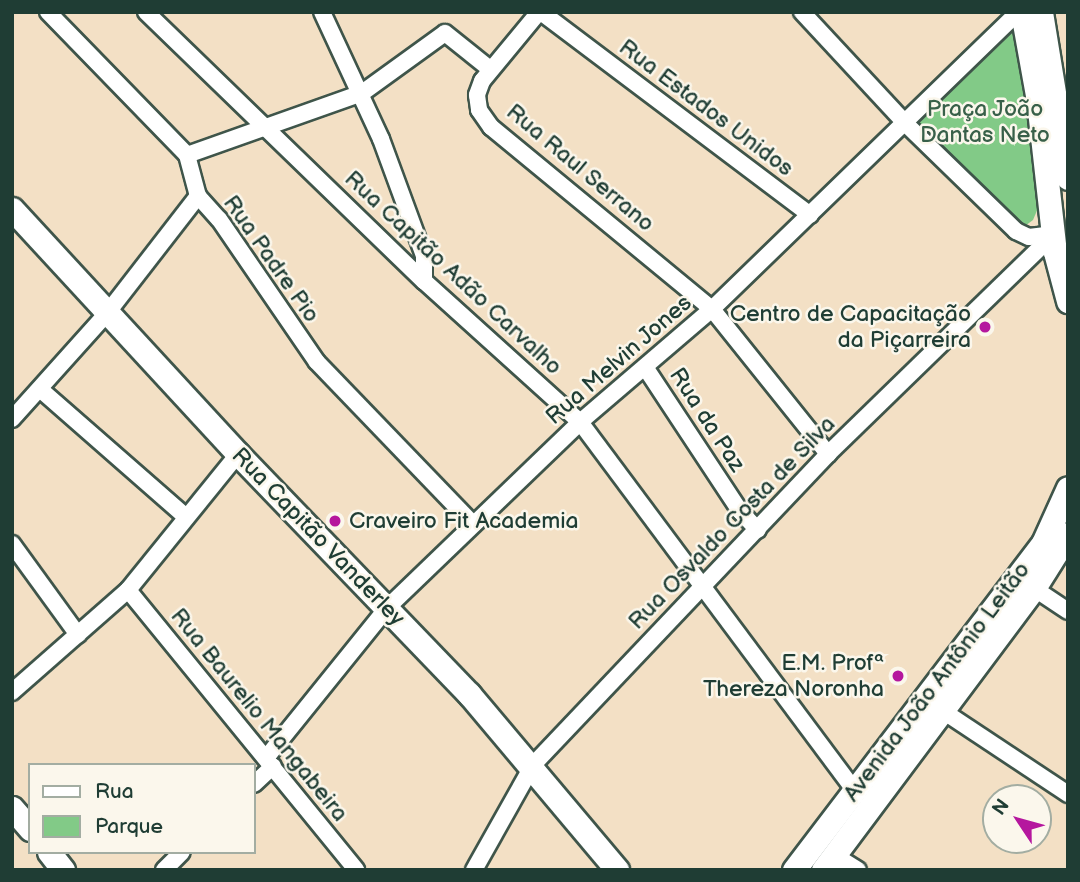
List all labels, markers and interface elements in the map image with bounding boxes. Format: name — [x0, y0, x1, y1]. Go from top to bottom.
street label: Rua Estados Unidos — [613, 33, 799, 183]
park label: Praça João Dantas Neto — [920, 95, 1050, 149]
street label: Rua Raul Serrano — [500, 98, 660, 238]
street label: Rua Capitão Adão Carvalho — [339, 165, 567, 381]
street label: Rua Padre Pio — [217, 190, 325, 328]
street label: Rua Melvin Jones — [540, 289, 698, 431]
place label: Centro de Capacitação da Piçarreira — [730, 300, 971, 354]
marker: Centro de Capacitação da Piçarreira — [977, 319, 993, 335]
street label: Rua da Paz — [663, 363, 751, 477]
street label: Rua Osvaldo Costa de Silva — [623, 410, 841, 636]
street label: Rua Capitão Vanderley — [226, 442, 410, 632]
place label: Craveiro Fit Academia — [349, 507, 579, 535]
marker: Craveiro Fit Academia — [327, 513, 343, 529]
street label: Avenida João Antônio Leitão — [838, 556, 1036, 808]
street label: Rua Baurelio Mangabeira — [164, 603, 354, 827]
place label: E.M. Profª Thereza Noronha — [703, 649, 884, 703]
marker: E.M. Profª Thereza Noronha — [890, 668, 906, 684]
legend — [28, 763, 256, 854]
text: Rua — [95, 779, 134, 804]
north arrow — [982, 784, 1052, 854]
text: N — [988, 795, 1015, 820]
text: Parque — [95, 814, 163, 839]

